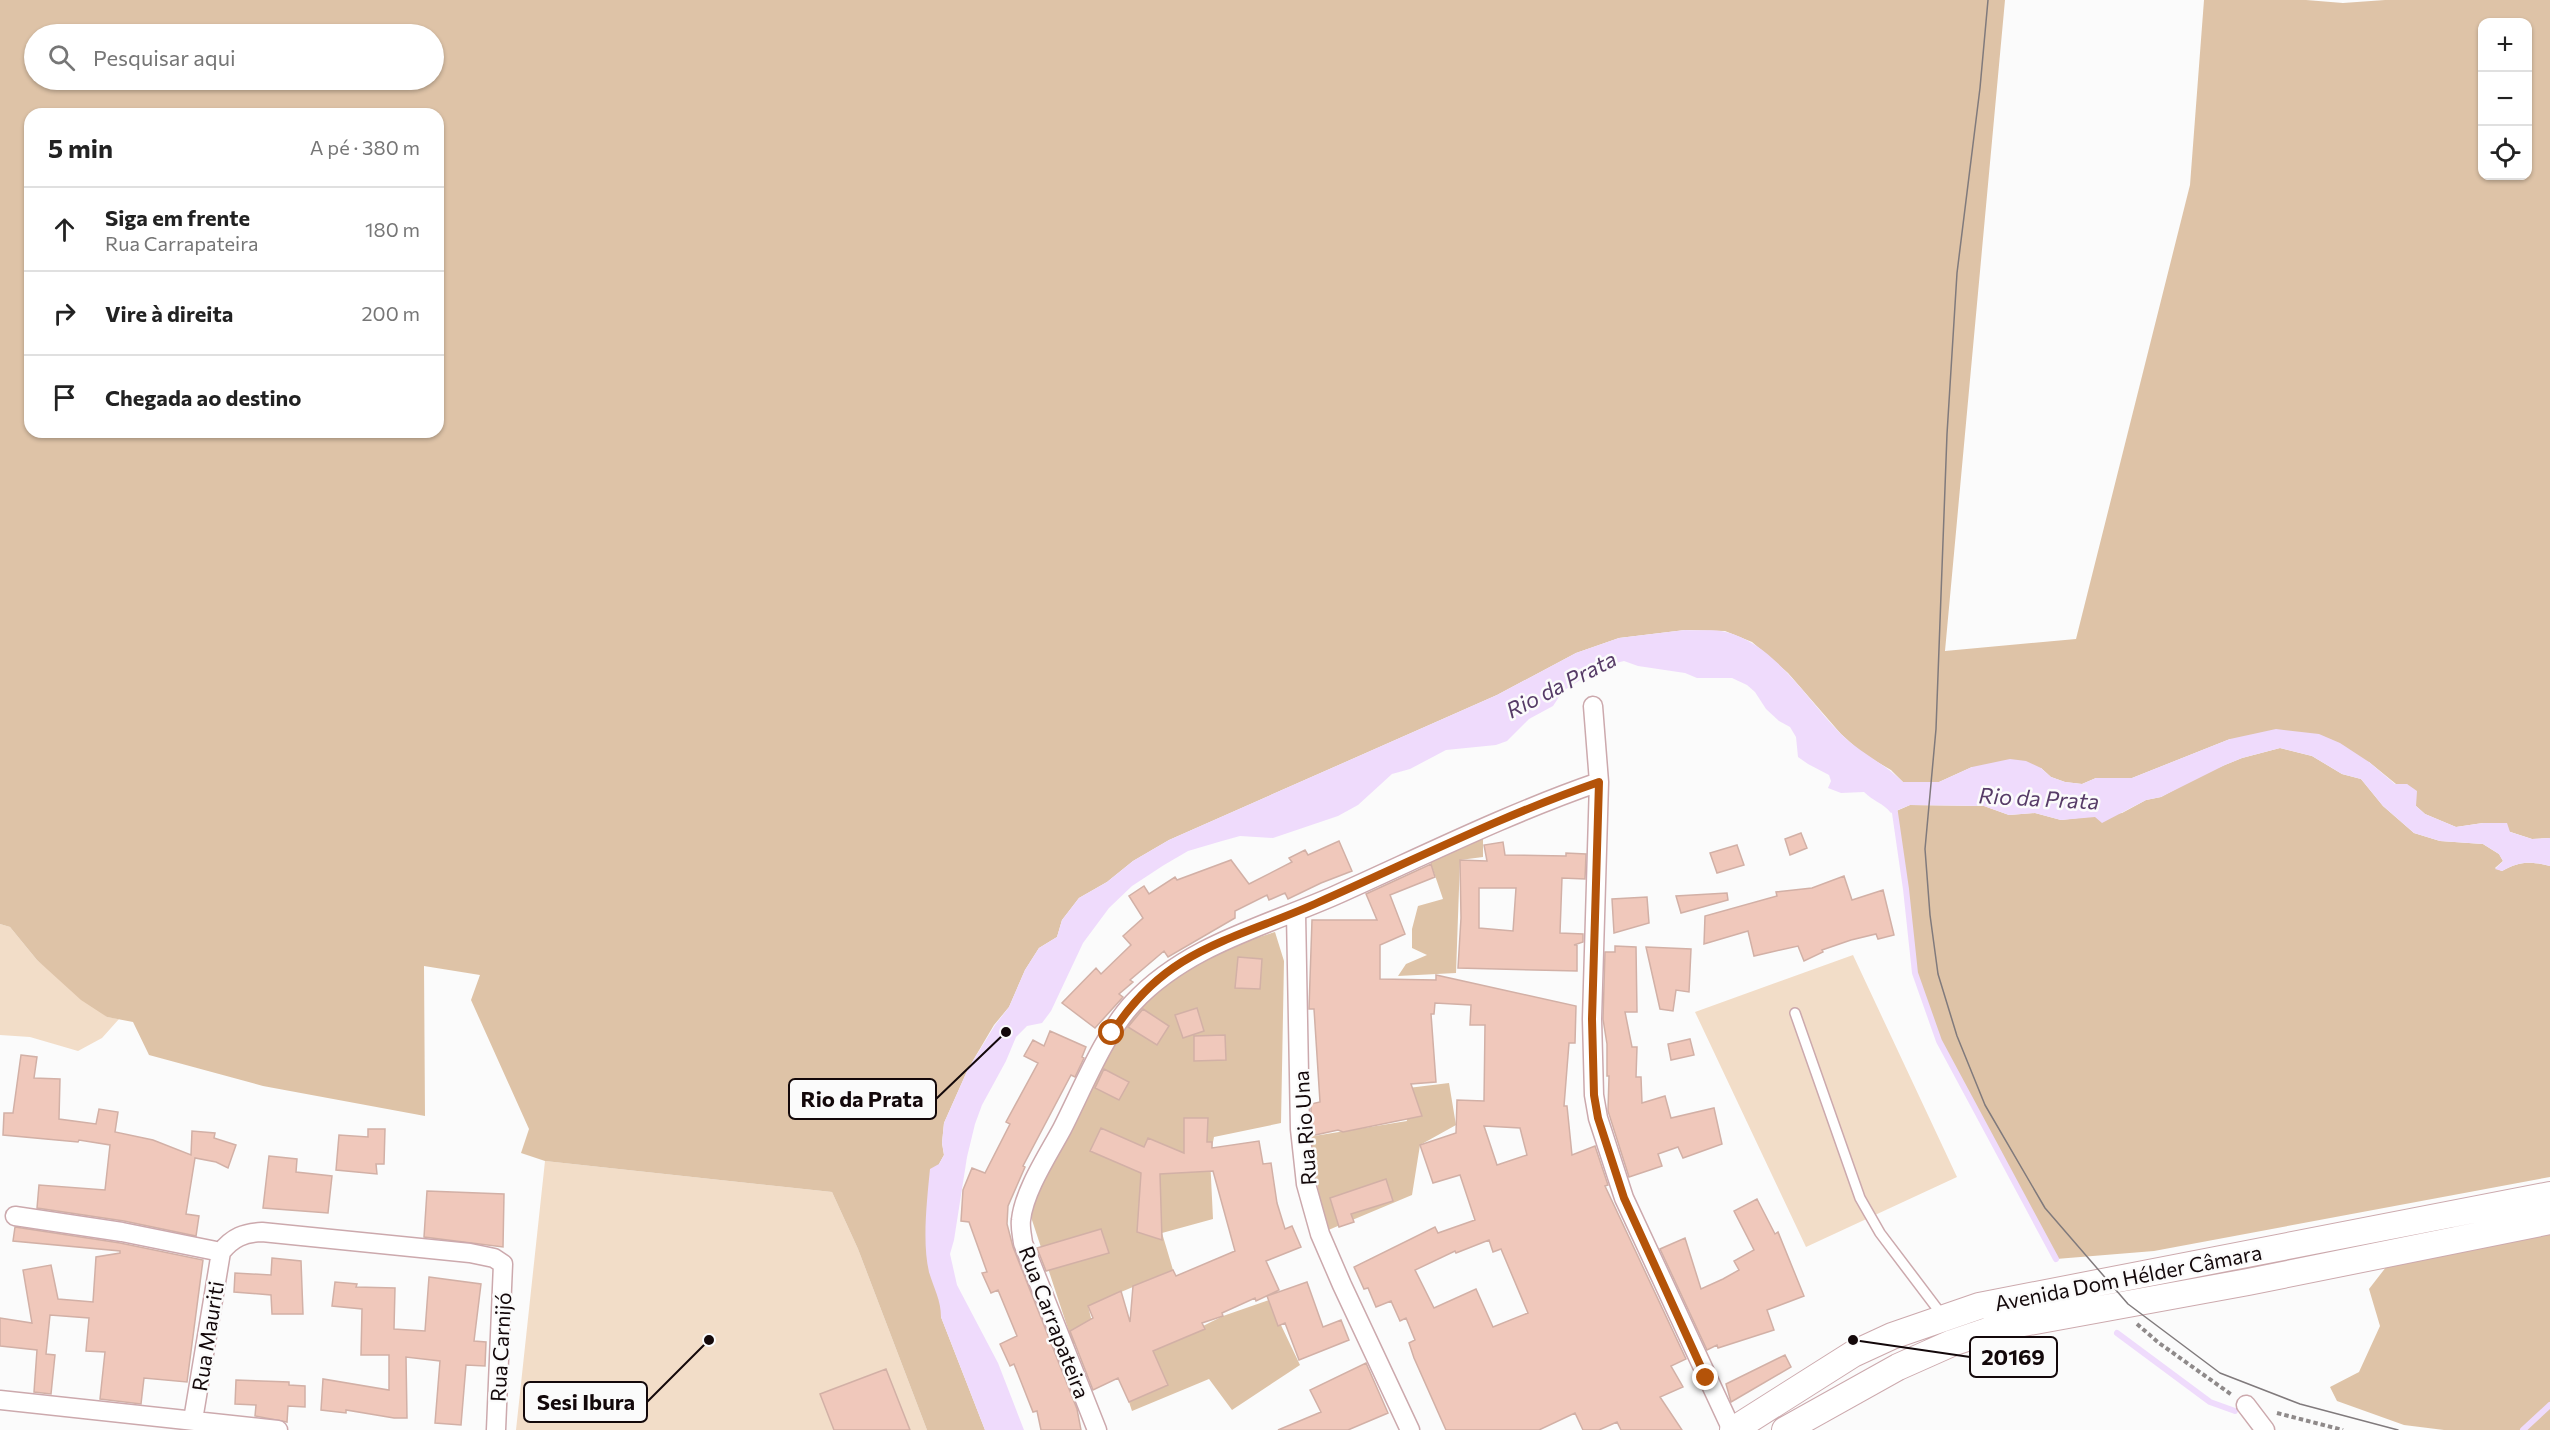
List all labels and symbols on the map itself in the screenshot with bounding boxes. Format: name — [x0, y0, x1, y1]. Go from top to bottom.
water label: Rio da Prata — [1501, 645, 1621, 723]
water label: Rio da Prata — [1978, 781, 2100, 815]
route start — [1098, 1019, 1124, 1045]
street label: Rua Rio Una — [1288, 1070, 1320, 1186]
callout: Rio da Prata — [789, 1079, 936, 1119]
text: Rio da Prata — [801, 1085, 923, 1112]
street label: Avenida Dom Hélder Câmara — [1992, 1239, 2264, 1315]
street label: Rua Carrapateira — [1014, 1242, 1096, 1402]
street label: Rua Mauriti — [186, 1279, 228, 1393]
street label: Rua Carnijó — [485, 1292, 515, 1402]
callout: 20169 — [1970, 1337, 2057, 1377]
text: 20169 — [1981, 1343, 2045, 1370]
route end — [1692, 1364, 1718, 1390]
callout: Sesi Ibura — [524, 1382, 647, 1422]
text: Sesi Ibura — [537, 1388, 635, 1415]

